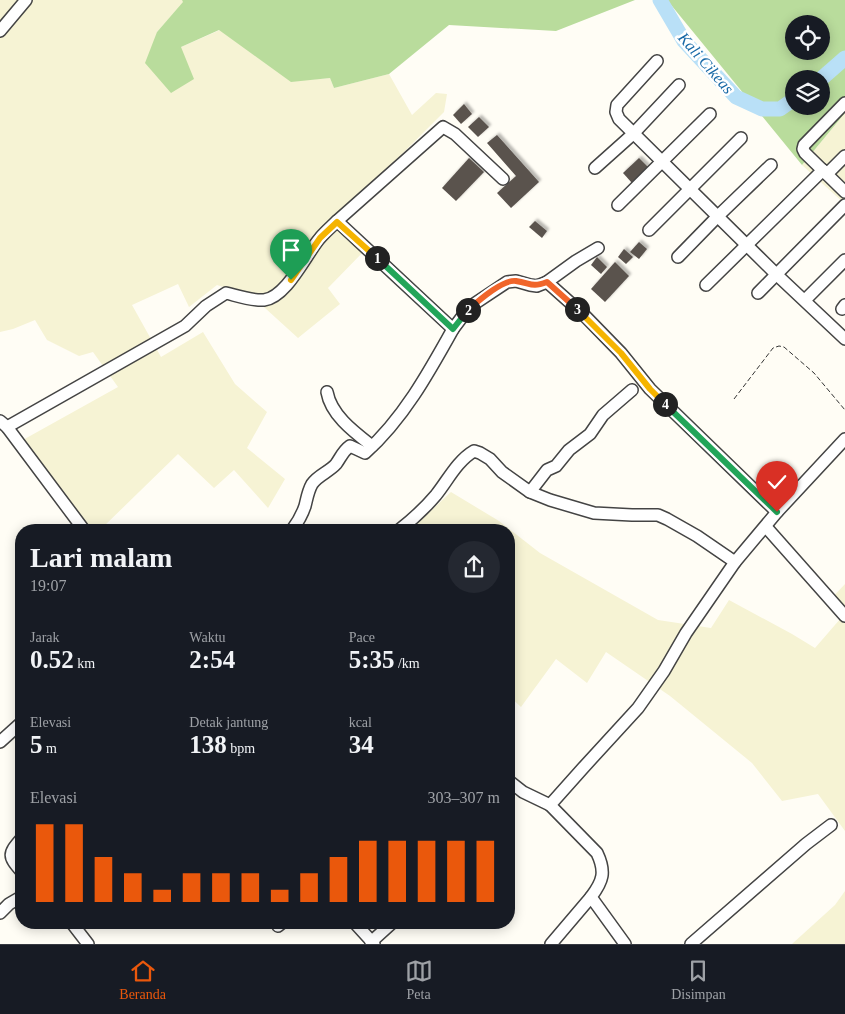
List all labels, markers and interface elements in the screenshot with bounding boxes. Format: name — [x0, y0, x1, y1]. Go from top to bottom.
map controls — [785, 15, 830, 115]
button: locate — [785, 15, 830, 60]
water label: Kali Cikeas — [674, 28, 737, 97]
button: layers — [785, 70, 830, 115]
pin — [270, 229, 312, 280]
icon: arrive — [277, 236, 305, 264]
pin: 1 — [364, 246, 390, 270]
text: 1 — [374, 251, 381, 266]
pin: 3 — [564, 296, 590, 322]
pin: 2 — [456, 298, 480, 322]
text: 3 — [574, 302, 581, 317]
text: 2 — [465, 303, 472, 318]
pin: 4 — [652, 392, 678, 416]
text: 4 — [662, 397, 669, 412]
pin — [756, 461, 798, 512]
icon: check — [763, 468, 791, 496]
button: share — [448, 541, 500, 593]
text: Lari malam — [30, 542, 172, 573]
text: 19:07 — [30, 577, 66, 594]
text: Jarak — [30, 630, 60, 645]
text: Waktu — [189, 630, 226, 645]
text: Pace — [349, 630, 375, 645]
text: 0.52 — [30, 646, 74, 673]
text: 2:54 — [189, 646, 235, 673]
text: 5:35 — [349, 646, 394, 673]
text: km — [74, 656, 95, 671]
text: /km — [394, 656, 420, 671]
text: Elevasi — [30, 715, 71, 730]
text: Detak jantung — [189, 715, 268, 730]
text: kcal — [349, 715, 372, 730]
text: 5 — [30, 731, 43, 758]
text: 138 — [189, 731, 227, 758]
text: 34 — [349, 731, 374, 758]
text: m — [43, 741, 57, 756]
text: bpm — [227, 741, 255, 756]
text: Elevasi — [30, 789, 77, 806]
text: 303–307 m — [428, 789, 500, 806]
tab: Beranda — [119, 957, 166, 1003]
tab: Peta — [405, 957, 433, 1003]
tab: Disimpan — [671, 957, 726, 1003]

